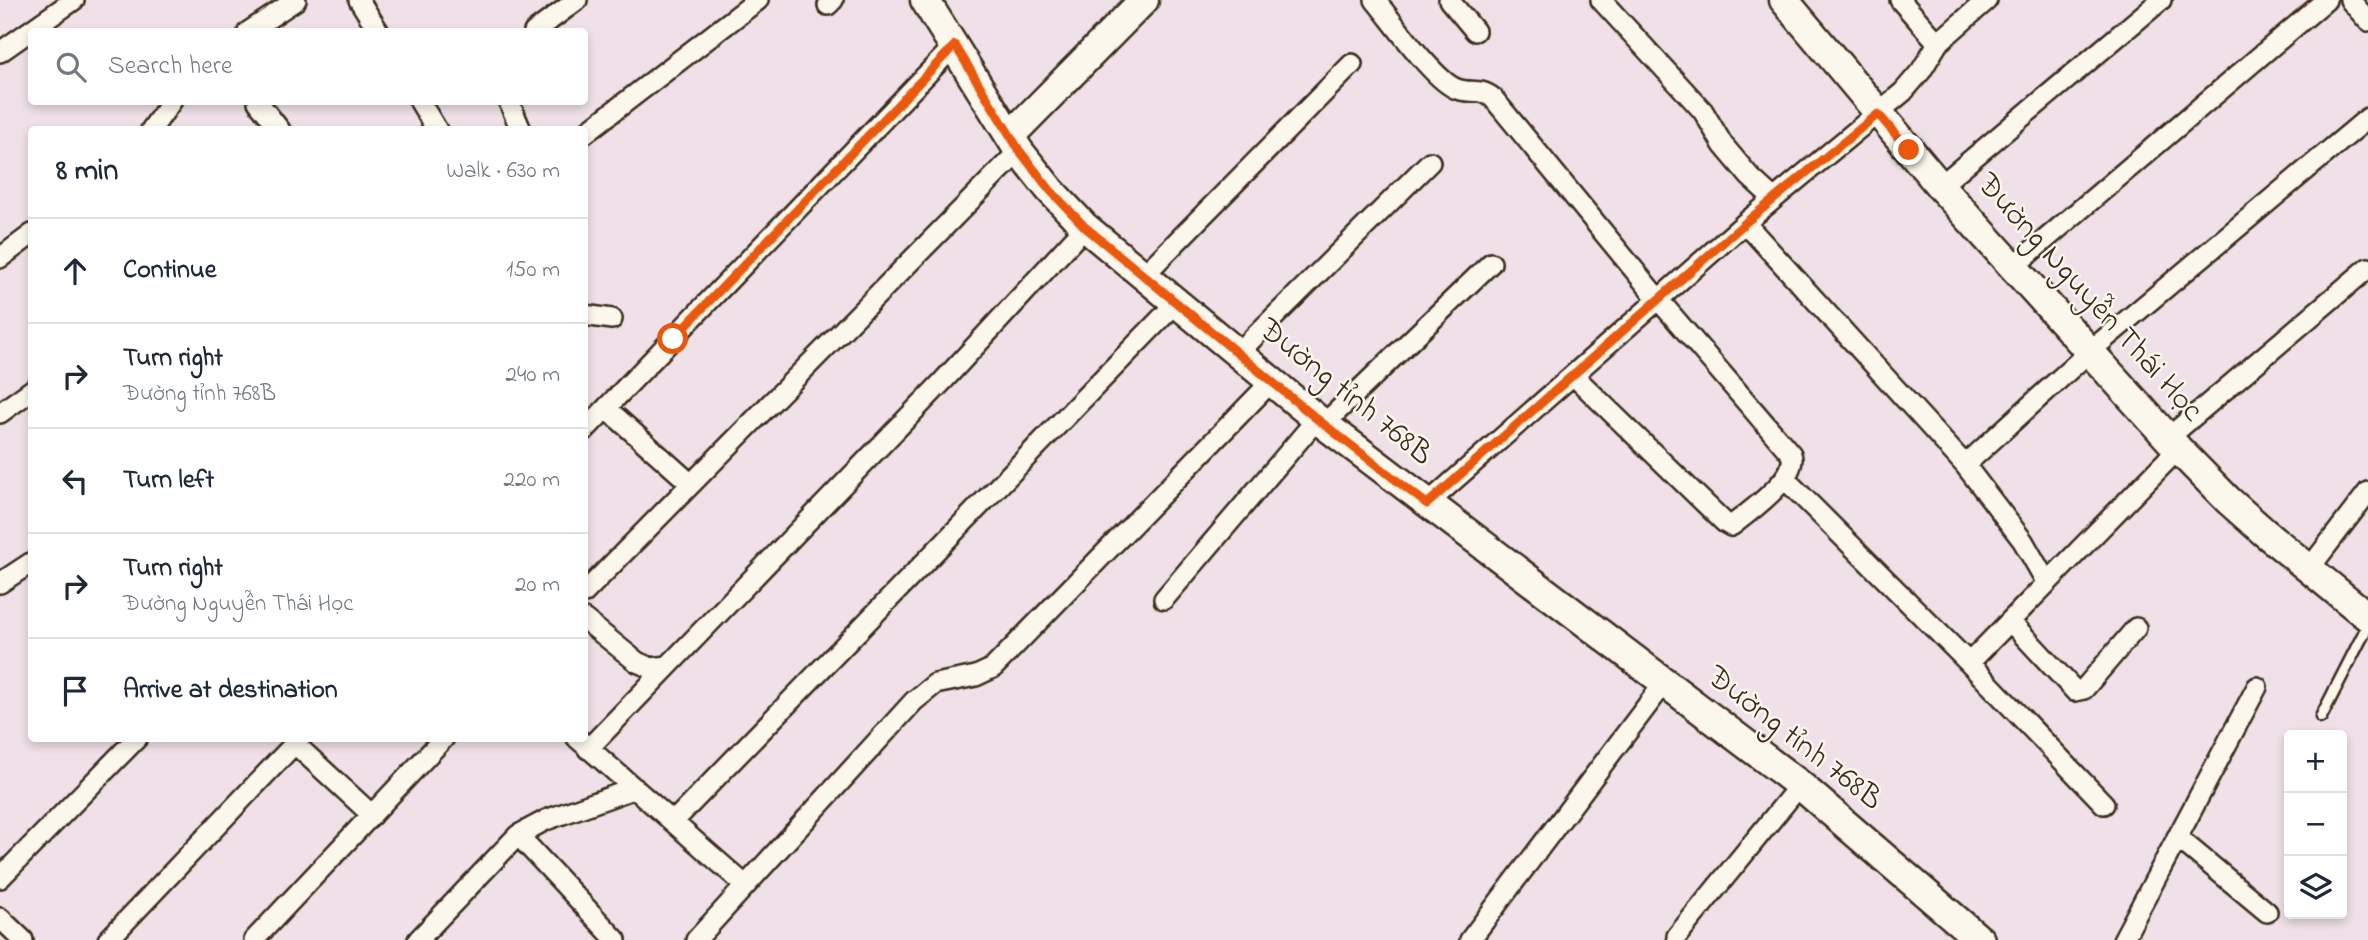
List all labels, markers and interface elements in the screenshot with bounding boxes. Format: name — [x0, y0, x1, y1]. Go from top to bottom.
search box — [28, 28, 588, 105]
icon: search — [52, 48, 90, 86]
text: Search here — [108, 48, 233, 86]
route end — [1893, 134, 1924, 165]
text: 8 min — [56, 150, 118, 194]
text: Walk · 630 m — [446, 155, 560, 188]
street label: Đường Nguyễn Thái Học — [1964, 162, 2214, 433]
icon: ahead — [56, 252, 94, 290]
text: Continue — [123, 252, 216, 290]
text: 150 m — [506, 254, 560, 287]
street label: Đường tỉnh 768B — [1247, 307, 1442, 478]
route start — [657, 323, 688, 354]
text: Turn right — [123, 340, 223, 378]
icon: right — [56, 357, 94, 395]
text: 240 m — [506, 359, 560, 392]
text: Đường tỉnh 768B — [123, 378, 276, 411]
icon: left — [56, 462, 94, 500]
text: Turn left — [123, 462, 214, 500]
text: 220 m — [504, 464, 560, 497]
text: Turn right — [123, 550, 223, 588]
icon: right — [56, 567, 94, 605]
text: 20 m — [515, 569, 560, 602]
text: Đường Nguyễn Thái Học — [123, 588, 353, 621]
street label: Đường tỉnh 768B — [1695, 654, 1892, 823]
icon: arrive — [56, 672, 94, 710]
text: Arrive at destination — [123, 672, 338, 710]
map controls — [2284, 730, 2347, 919]
button: + — [2284, 730, 2347, 793]
button: − — [2284, 793, 2347, 856]
button: layers — [2284, 856, 2347, 919]

